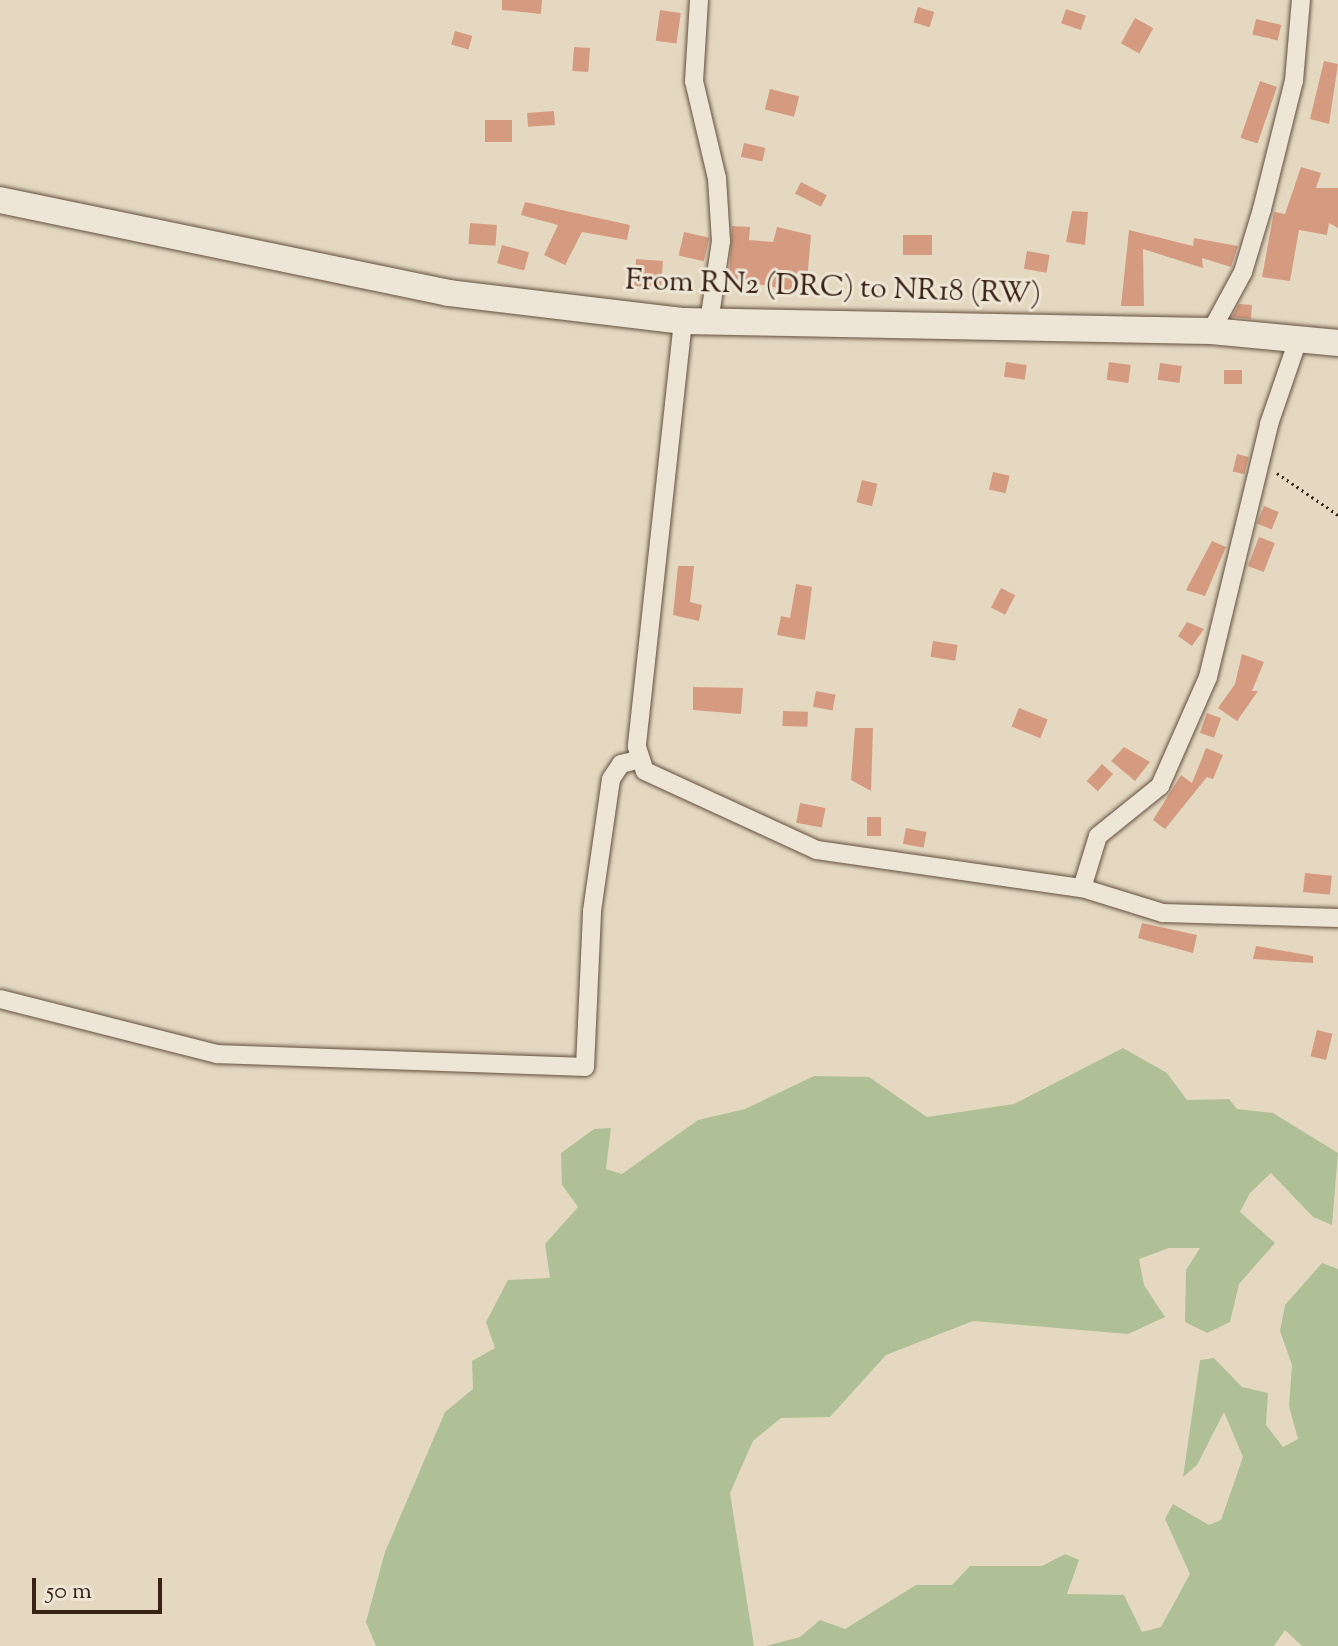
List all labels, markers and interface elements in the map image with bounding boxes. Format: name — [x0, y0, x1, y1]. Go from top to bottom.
street label: From RN2 (DRC) to NR18 (RW) — [625, 264, 1041, 314]
scale bar — [36, 1562, 166, 1612]
text: 50 m — [46, 1575, 92, 1609]

